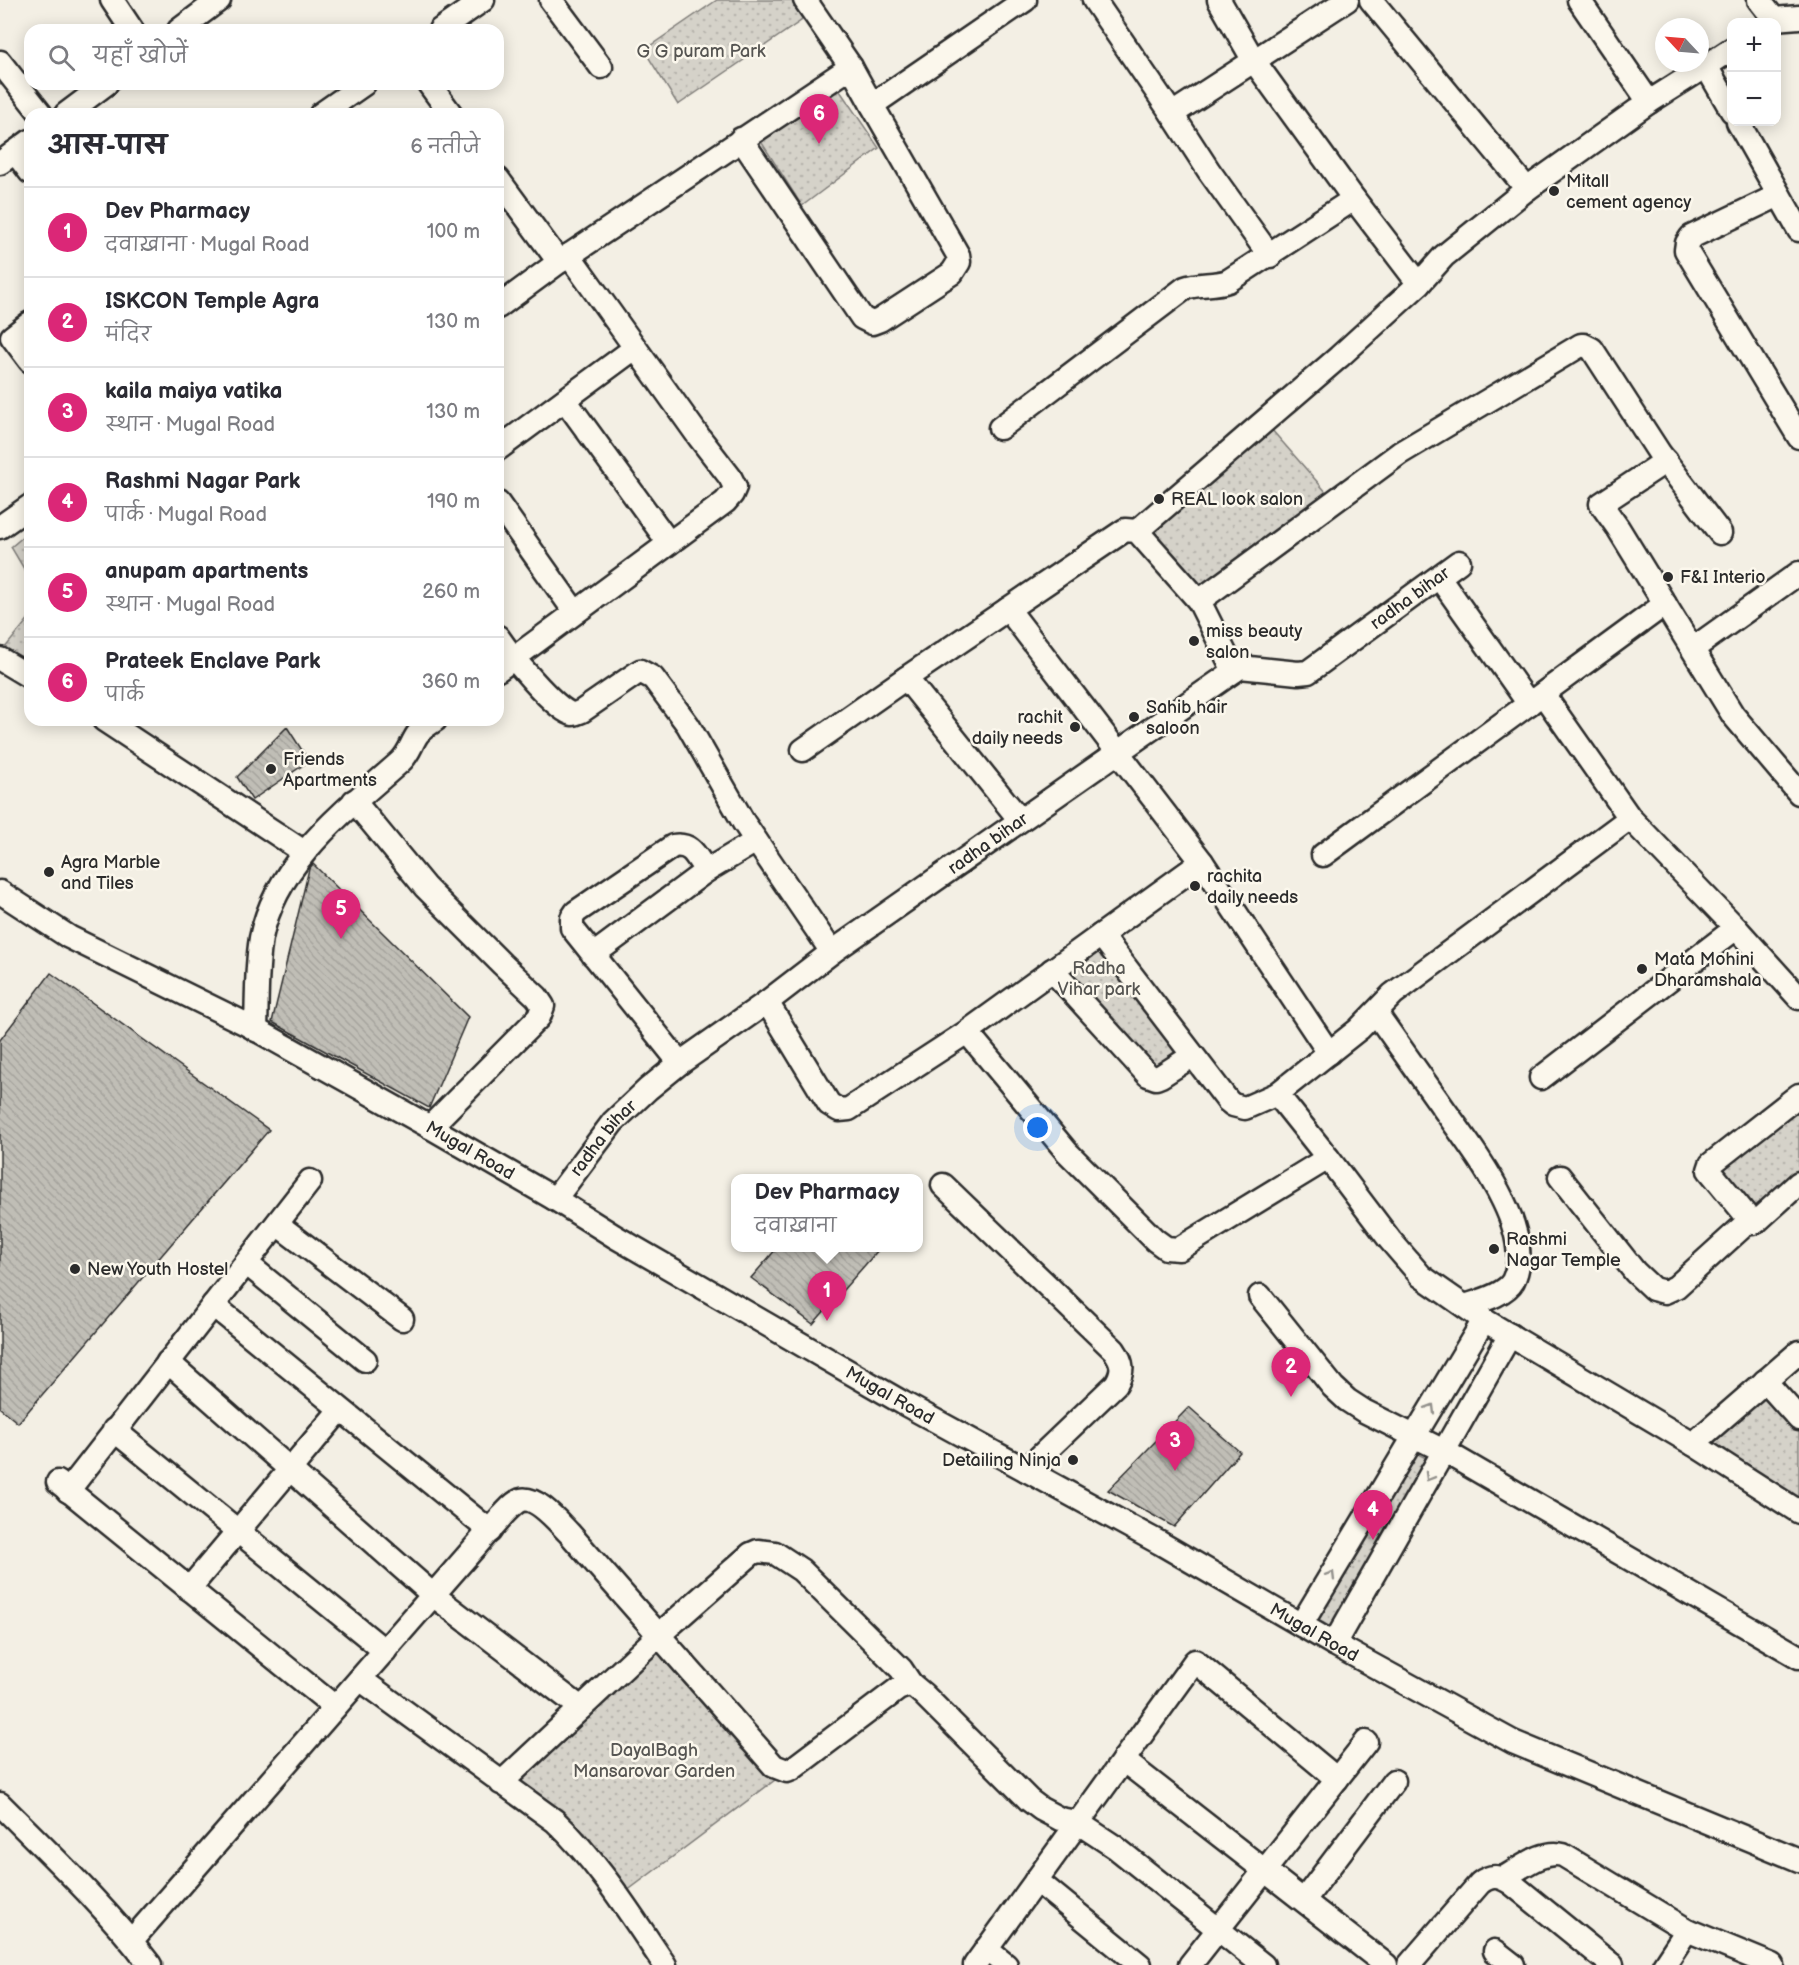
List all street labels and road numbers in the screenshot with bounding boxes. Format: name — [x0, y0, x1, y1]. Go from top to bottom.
street label: radha bihar — [1366, 562, 1454, 634]
street label: radha bihar — [944, 808, 1032, 879]
street label: radha bihar — [566, 1095, 641, 1180]
street label: Mugal Road — [422, 1117, 518, 1184]
street label: Mugal Road — [842, 1362, 938, 1429]
street label: Mugal Road — [1266, 1599, 1362, 1666]

